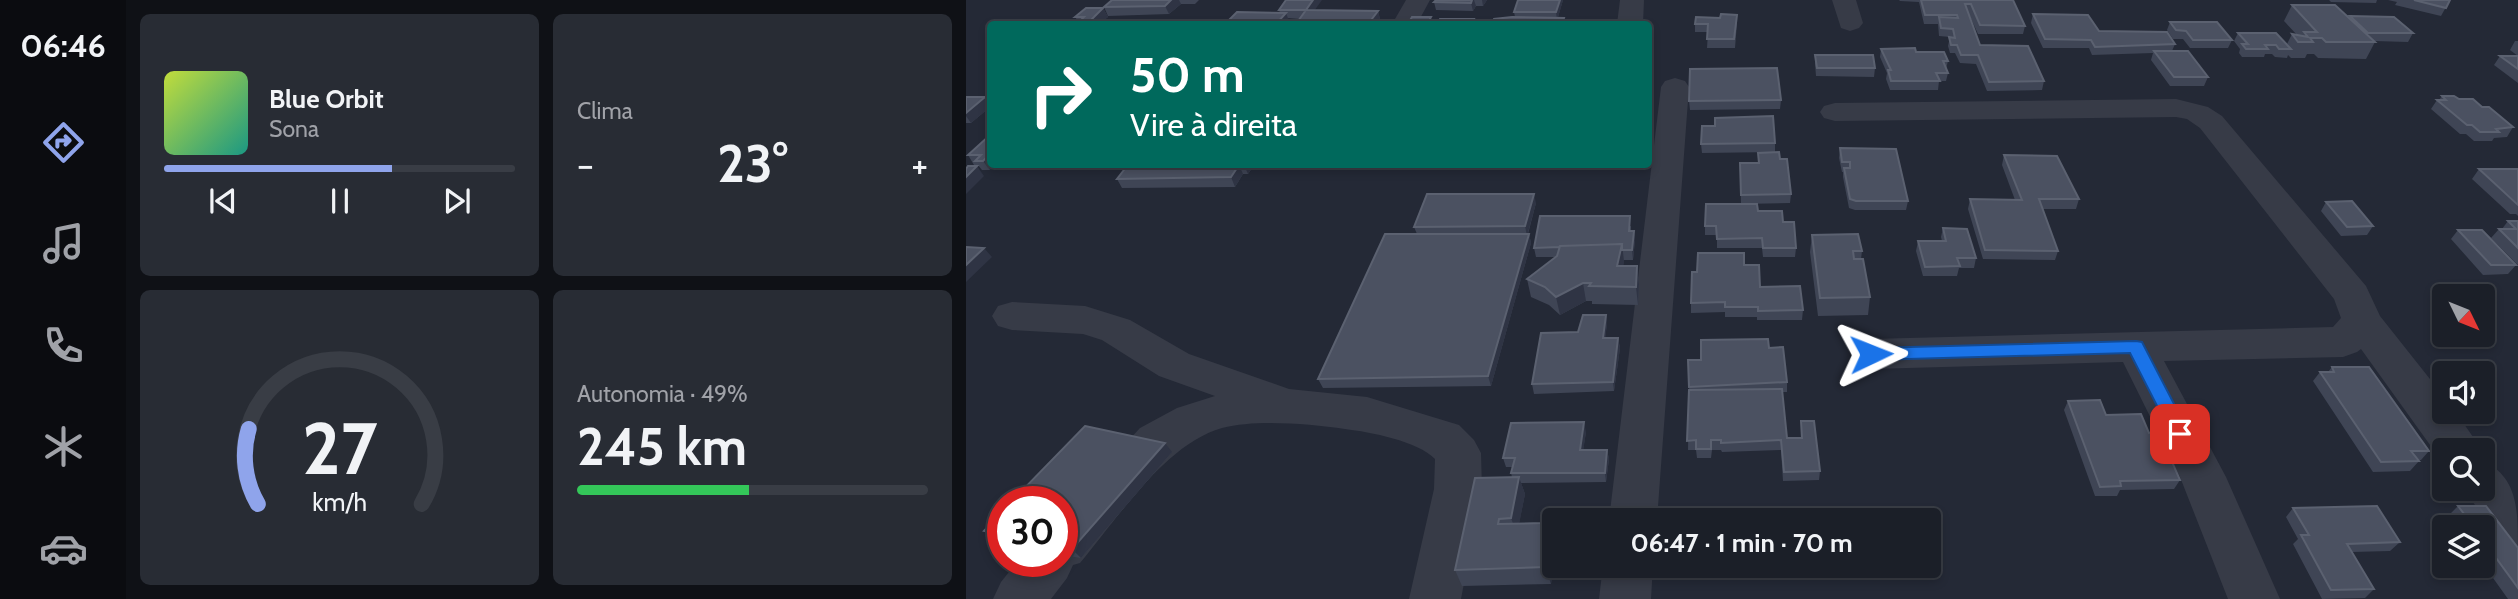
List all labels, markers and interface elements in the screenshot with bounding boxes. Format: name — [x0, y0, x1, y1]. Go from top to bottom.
text: 06:46 — [20, 26, 106, 65]
text: 50 m — [1130, 45, 1245, 104]
icon: right — [1015, 49, 1106, 140]
text: Blue Orbit — [269, 83, 384, 115]
text: Clima — [577, 97, 633, 125]
text: Vire à direita — [1130, 105, 1297, 144]
text: Sona — [269, 115, 319, 143]
icon: directions — [39, 118, 88, 167]
text: 23° — [717, 132, 788, 195]
text: − — [577, 141, 594, 188]
text: + — [911, 141, 928, 188]
icon: previous — [204, 182, 242, 220]
icon: pause — [321, 182, 359, 220]
icon: next — [438, 182, 476, 220]
icon: music — [39, 219, 88, 268]
north arrow — [2432, 284, 2496, 346]
map controls — [2432, 284, 2495, 578]
position arrow — [1834, 317, 1908, 391]
icon: phone — [39, 321, 88, 370]
button: sound — [2432, 361, 2495, 424]
text: Autonomia · 49% — [577, 380, 748, 408]
text: 27 — [302, 404, 377, 492]
pin — [2150, 404, 2210, 464]
text: 245 km — [577, 415, 747, 478]
icon: arrive — [2161, 415, 2199, 453]
icon: climate — [39, 422, 88, 471]
button: search — [2432, 438, 2495, 501]
text: km/h — [312, 486, 367, 516]
speed limit sign: 30 — [987, 486, 1078, 577]
button: layers — [2432, 515, 2495, 578]
icon: car — [39, 524, 88, 573]
text: 06:47 · 1 min · 70 m — [1630, 527, 1853, 559]

